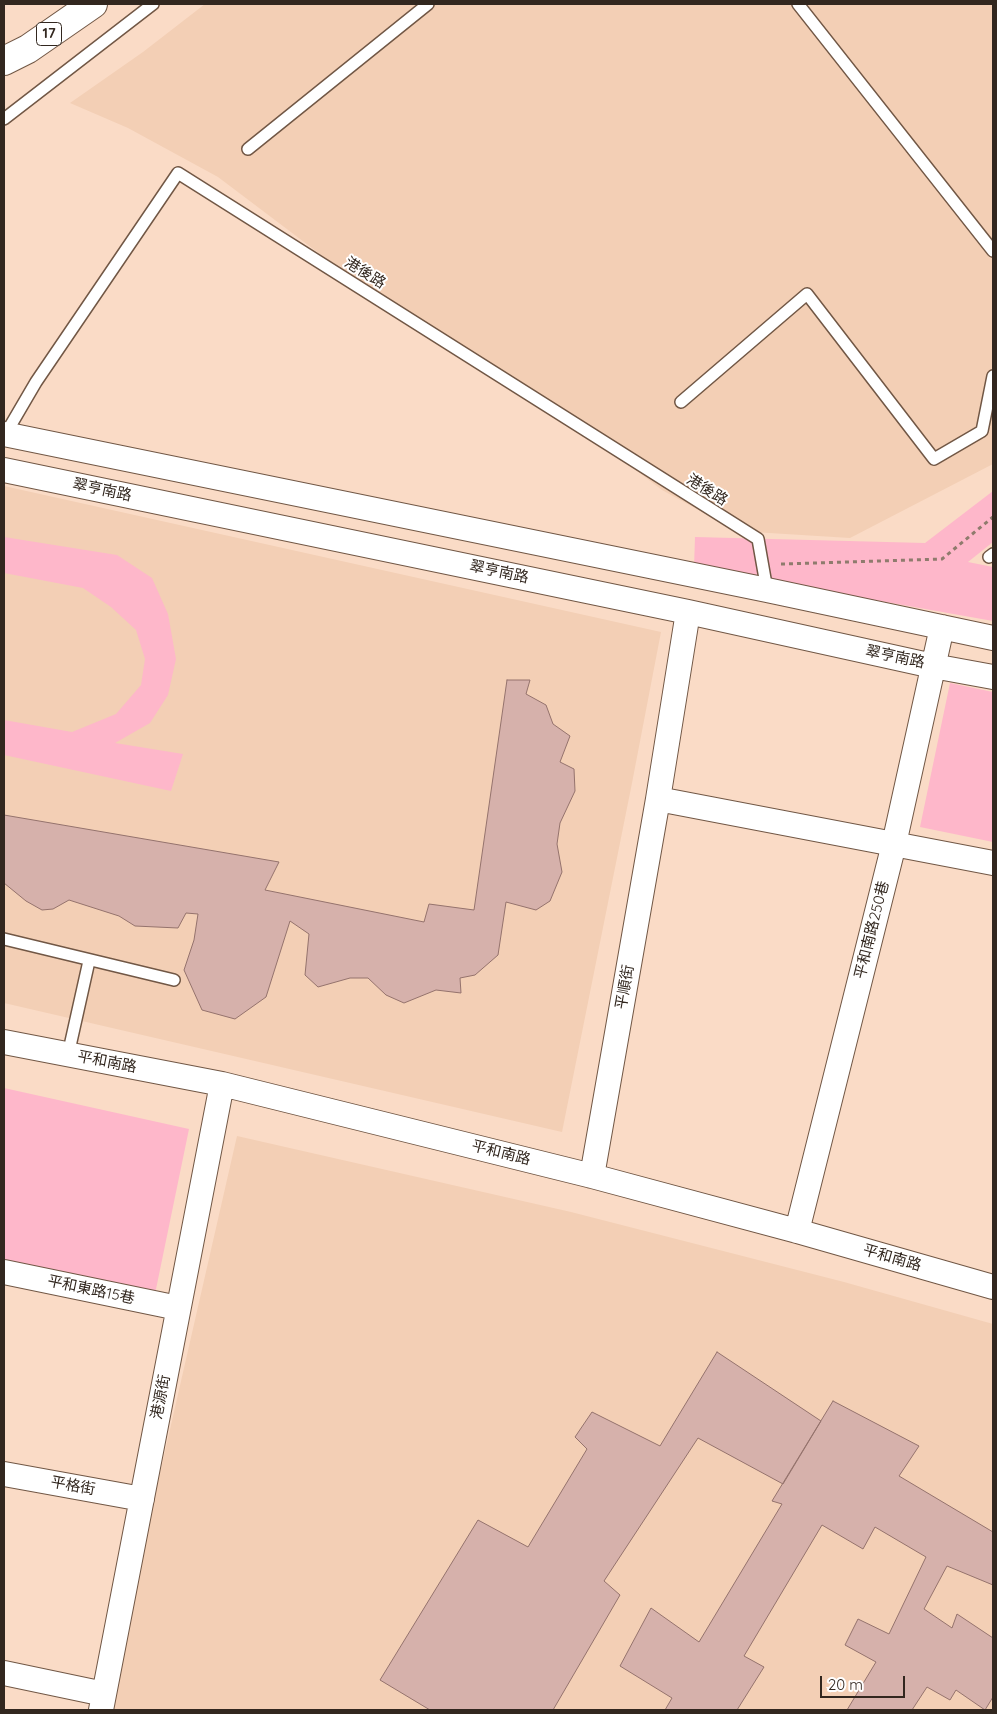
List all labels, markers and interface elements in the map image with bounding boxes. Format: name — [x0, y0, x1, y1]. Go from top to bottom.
road number: 17 — [36, 22, 62, 46]
street label: 港後路 — [341, 253, 389, 293]
street label: 港後路 — [683, 470, 731, 510]
street label: 翠亨南路 — [71, 475, 133, 505]
street label: 翠亨南路 — [468, 557, 530, 587]
street label: 翠亨南路 — [864, 642, 926, 672]
street label: 平和南路250巷 — [851, 879, 893, 981]
street label: 平順街 — [612, 963, 638, 1011]
street label: 平和南路 — [76, 1047, 138, 1077]
street label: 平和南路 — [470, 1137, 532, 1169]
street label: 平和南路 — [861, 1241, 923, 1275]
street label: 平和東路15巷 — [46, 1272, 136, 1308]
street label: 港源街 — [148, 1373, 174, 1421]
street label: 平格街 — [49, 1473, 97, 1499]
scale bar — [822, 1666, 907, 1698]
text: 20 m — [828, 1675, 863, 1694]

